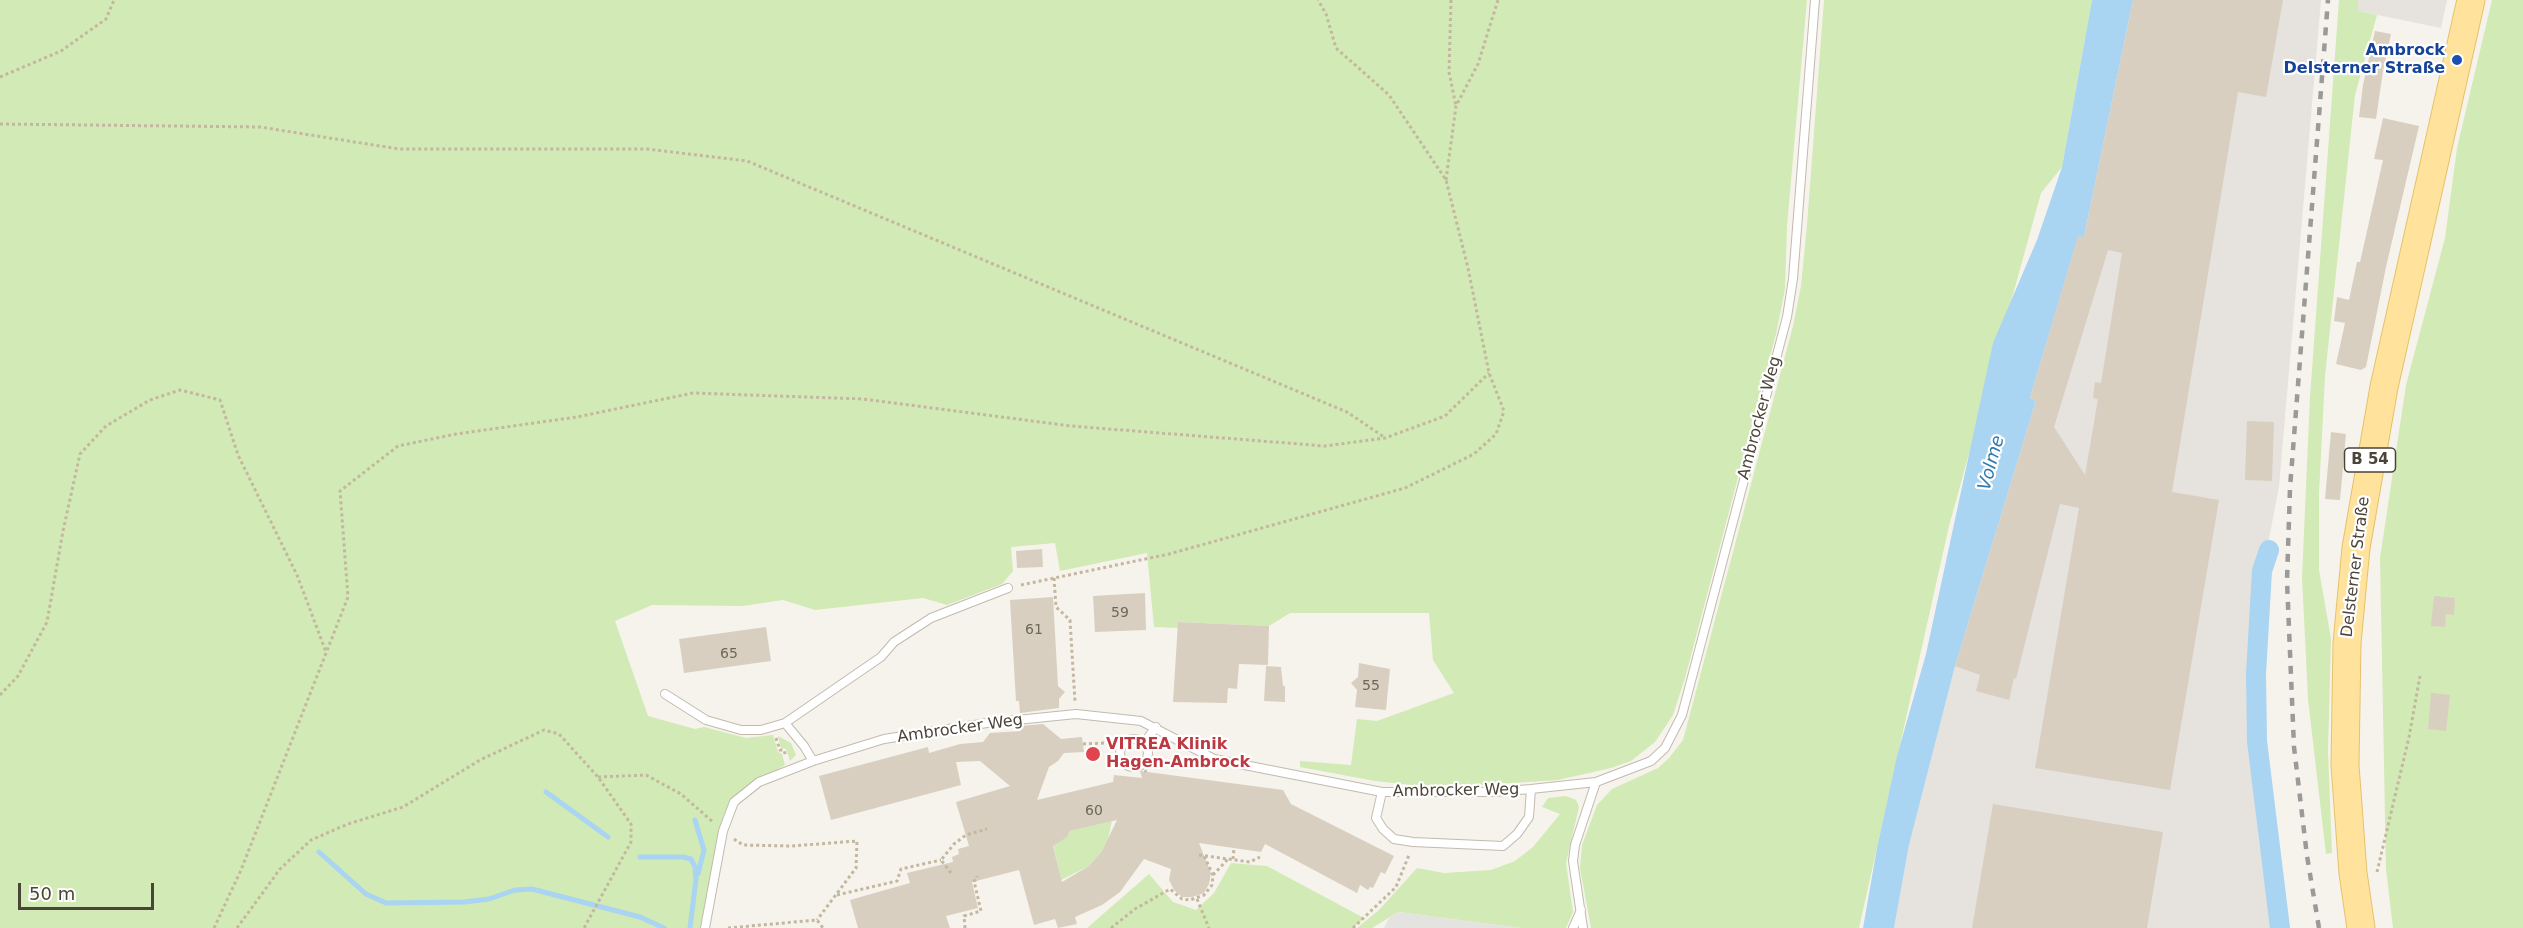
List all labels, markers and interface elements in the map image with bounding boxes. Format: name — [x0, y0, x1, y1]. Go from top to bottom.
place label: Ambrock Delsterner Straße — [2284, 41, 2445, 79]
marker: Ambrock Delsterner Straße — [2450, 53, 2464, 67]
street label: Ambrocker Weg — [1734, 354, 1786, 482]
water label: Volme — [1974, 433, 2010, 493]
road number: B 54 — [2344, 448, 2396, 472]
street label: Delsterner Straße — [2338, 495, 2374, 639]
house number: 59 — [1111, 605, 1129, 621]
house number: 61 — [1025, 622, 1043, 638]
house number: 65 — [720, 646, 738, 662]
house number: 55 — [1362, 678, 1380, 694]
street label: Ambrocker Weg — [896, 711, 1024, 747]
place label: VITREA Klinik Hagen-Ambrock — [1106, 735, 1250, 773]
marker: VITREA Klinik Hagen-Ambrock — [1084, 745, 1102, 763]
street label: Ambrocker Weg — [1393, 780, 1519, 802]
house number: 60 — [1085, 803, 1103, 819]
scale bar — [21, 871, 158, 909]
text: 50 m — [29, 883, 75, 904]

